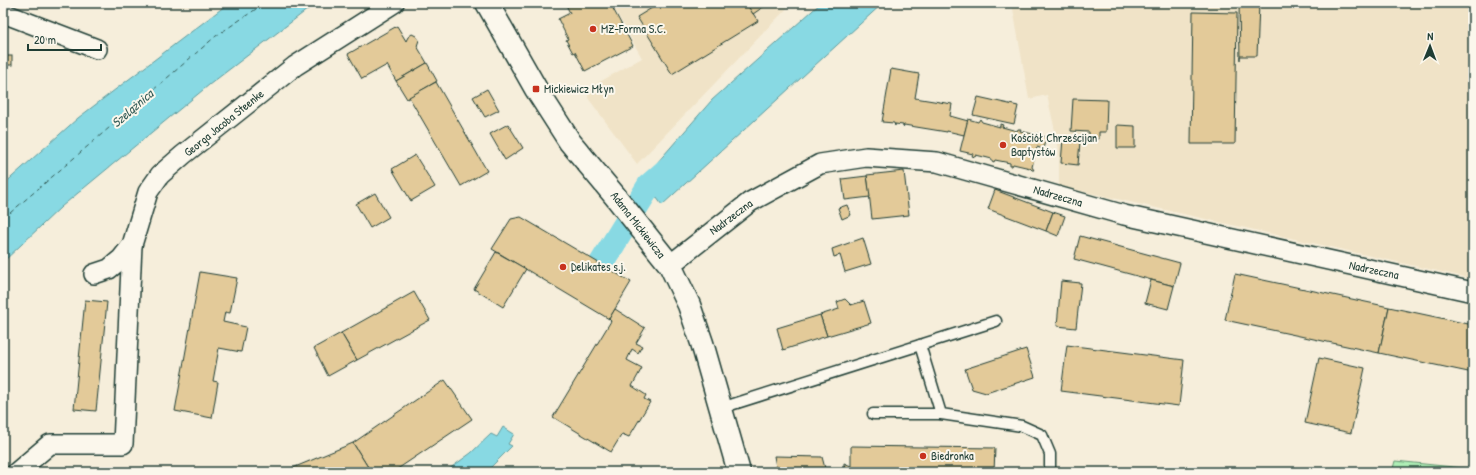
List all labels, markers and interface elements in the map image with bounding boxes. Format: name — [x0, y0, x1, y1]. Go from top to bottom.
place label: MZ-Forma S.C. — [601, 20, 666, 37]
marker: MZ-Forma S.C. — [588, 24, 598, 34]
scale bar — [28, 26, 101, 52]
north arrow — [1410, 26, 1450, 66]
text: N — [1427, 29, 1433, 43]
text: 20 m — [34, 31, 56, 48]
place label: Mickiewicz Młyn — [544, 80, 614, 97]
water label: Szelążnica — [107, 84, 158, 131]
marker: Mickiewicz Młyn — [531, 84, 541, 94]
street label: Georga Jacoba Steenke — [180, 85, 267, 160]
place label: Kościół Chrześcijan Baptystów — [1011, 129, 1097, 160]
marker: Kościół Chrześcijan Baptystów — [998, 140, 1008, 150]
street label: Nadrzeczna — [1032, 180, 1085, 211]
street label: Adama Mickiewicza — [607, 188, 670, 262]
street label: Nadrzeczna — [706, 195, 756, 239]
street label: Nadrzeczna — [1348, 256, 1401, 283]
place label: Delikates s.j. — [571, 258, 626, 275]
marker: Delikates s.j. — [558, 262, 568, 272]
place label: Biedronka — [931, 447, 974, 464]
marker: Biedronka — [918, 451, 928, 461]

